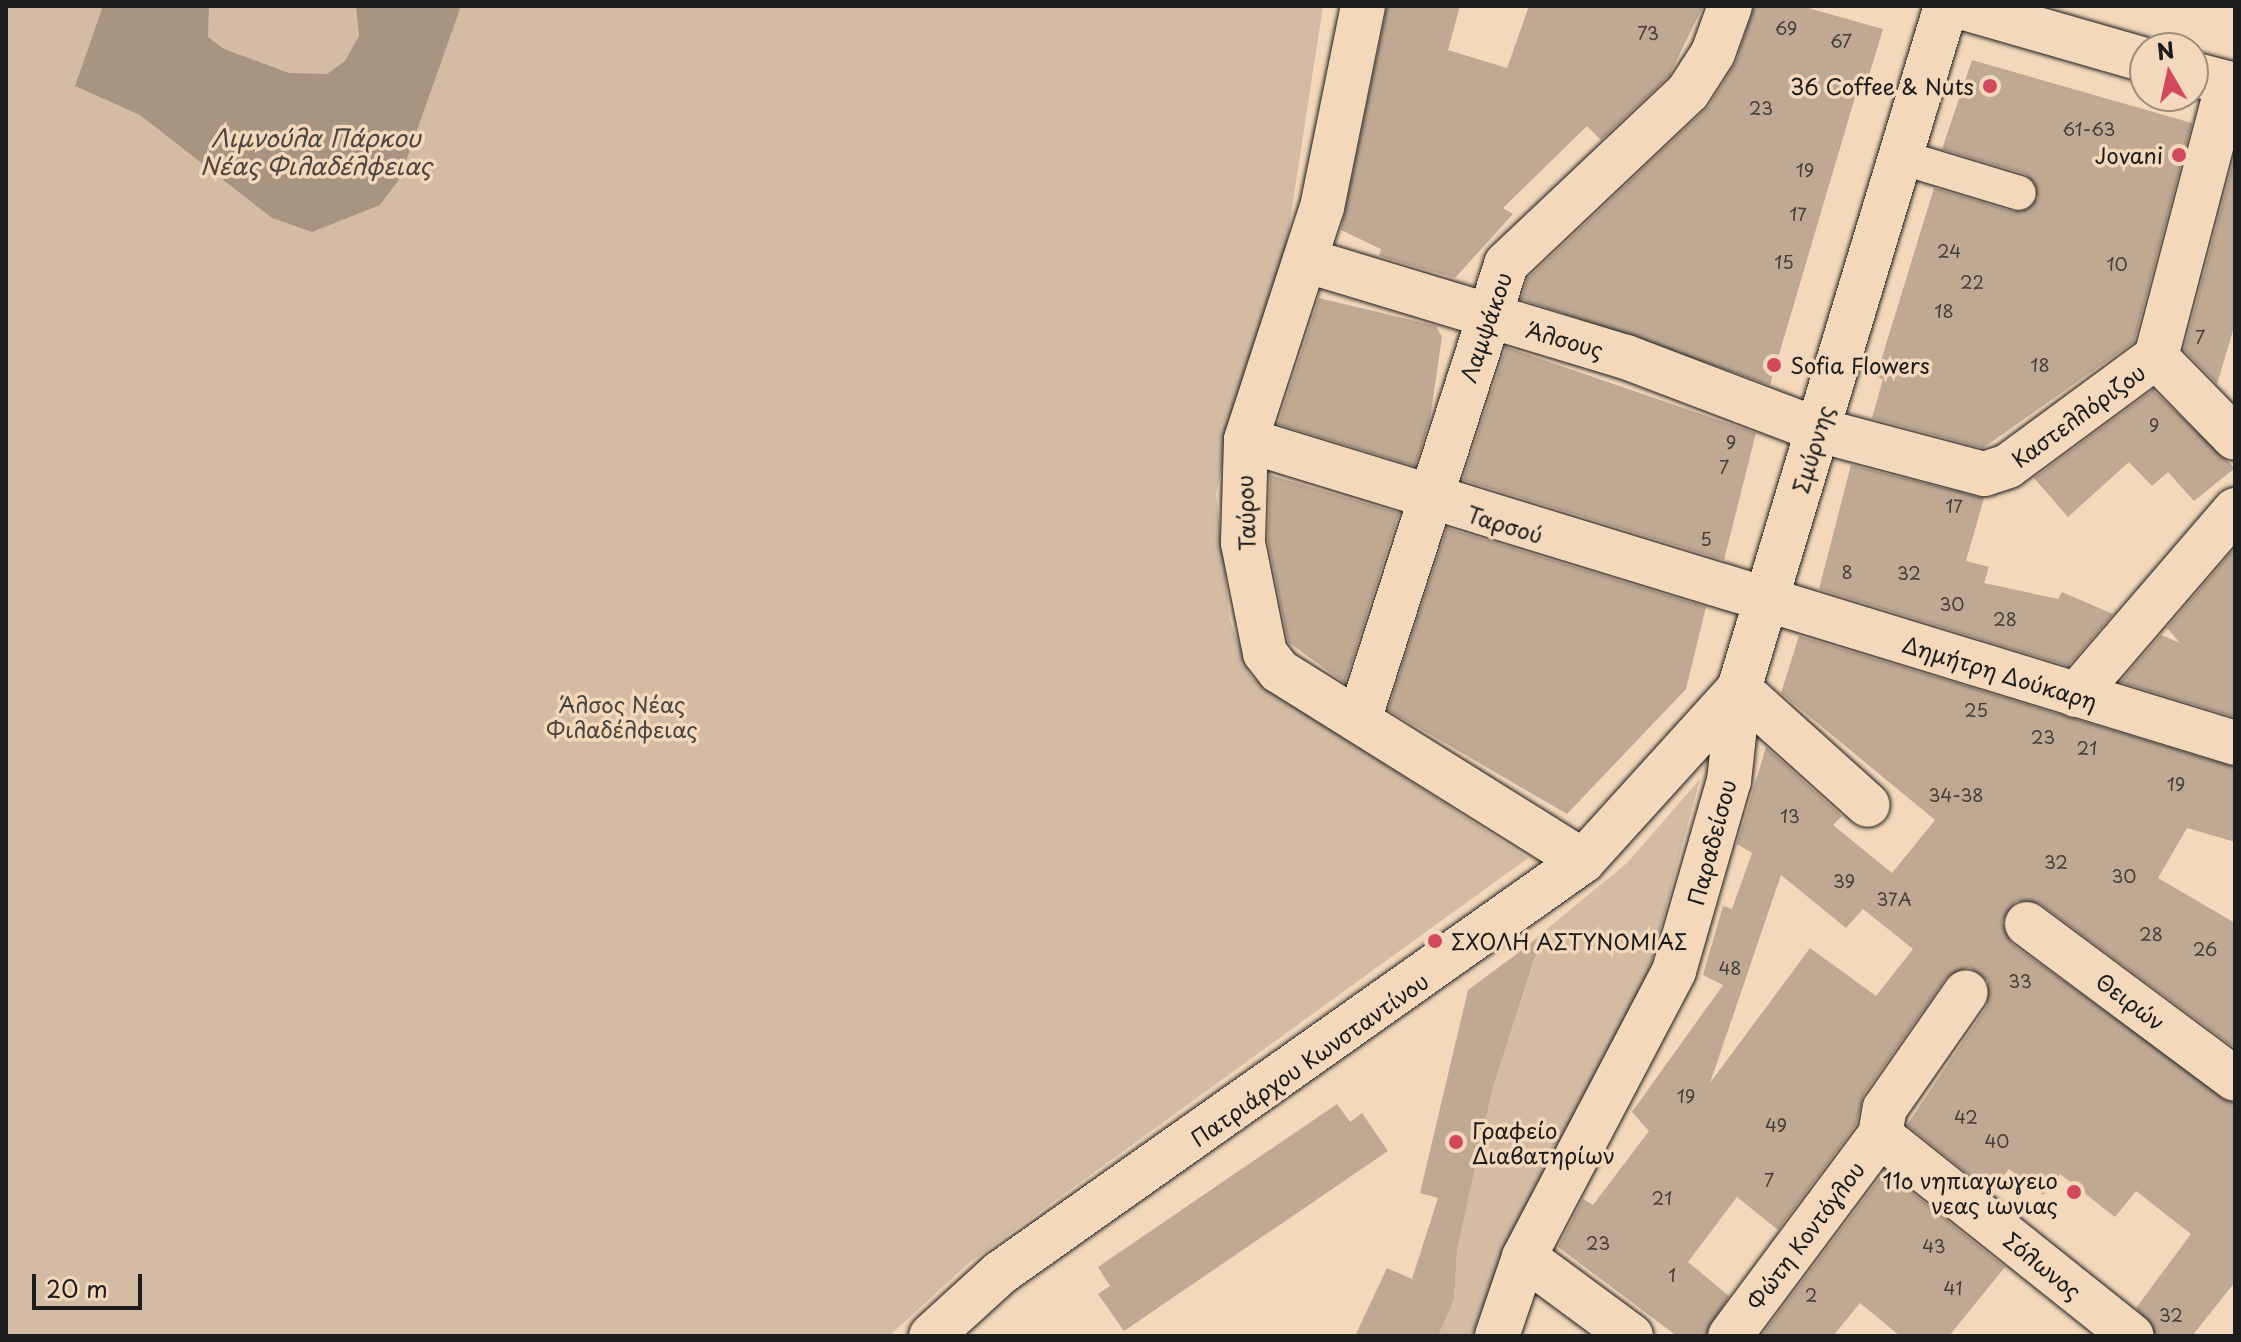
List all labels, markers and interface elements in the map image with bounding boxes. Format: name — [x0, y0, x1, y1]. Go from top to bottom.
house number: 69 — [1775, 17, 1797, 39]
house number: 73 — [1637, 22, 1659, 44]
house number: 67 — [1830, 30, 1852, 52]
north arrow — [2129, 32, 2209, 112]
text: N — [2154, 32, 2177, 67]
place label: 36 Coffee & Nuts — [1786, 73, 1974, 99]
marker: 36 Coffee & Nuts — [1981, 77, 1999, 95]
house number: 23 — [1749, 97, 1773, 119]
house number: 61-63 — [2063, 118, 2115, 140]
water label: Λιμνούλα Πάρκου Νέας Φιλαδέλφειας — [200, 124, 432, 180]
place label: Jovani — [2095, 142, 2163, 168]
marker: Jovani — [2170, 146, 2188, 164]
house number: 19 — [1796, 159, 1814, 181]
house number: 17 — [1789, 203, 1807, 225]
house number: 24 — [1937, 240, 1961, 262]
house number: 15 — [1774, 251, 1794, 273]
house number: 10 — [2106, 253, 2128, 275]
street label: Λαμψάκου — [1454, 268, 1516, 386]
house number: 22 — [1960, 271, 1984, 293]
house number: 18 — [1934, 300, 1954, 322]
street label: Άλσους — [1523, 315, 1607, 363]
house number: 7 — [2195, 326, 2205, 348]
place label: Sofia Flowers — [1790, 352, 1931, 378]
house number: 18 — [2030, 354, 2050, 376]
marker: Sofia Flowers — [1765, 356, 1783, 374]
street label: Καστελλόριζου — [2006, 358, 2150, 472]
street label: Σμύρνης — [1786, 402, 1838, 496]
house number: 9 — [2149, 414, 2159, 436]
house number: 9 — [1726, 431, 1736, 453]
house number: 7 — [1719, 456, 1729, 478]
street label: Ταύρου — [1230, 475, 1260, 551]
house number: 17 — [1945, 495, 1963, 517]
street label: Ταρσού — [1464, 500, 1546, 548]
house number: 5 — [1700, 528, 1712, 550]
house number: 8 — [1841, 561, 1853, 583]
house number: 32 — [1897, 562, 1921, 584]
house number: 30 — [1939, 593, 1965, 615]
house number: 28 — [1993, 608, 2017, 630]
street label: Δημήτρη Δούκαρη — [1900, 630, 2100, 714]
park label: Άλσος Νέας Φιλαδέλφειας — [546, 690, 698, 742]
house number: 25 — [1964, 699, 1988, 721]
house number: 23 — [2031, 726, 2055, 748]
house number: 21 — [2077, 737, 2097, 759]
house number: 19 — [2167, 773, 2185, 795]
street label: Παραδείσου — [1682, 776, 1740, 908]
house number: 34-38 — [1928, 784, 1984, 806]
house number: 13 — [1780, 805, 1800, 827]
house number: 32 — [2044, 851, 2068, 873]
house number: 30 — [2111, 865, 2137, 887]
house number: 39 — [1833, 870, 1855, 892]
house number: 37Α — [1877, 888, 1911, 910]
house number: 28 — [2139, 923, 2163, 945]
place label: ΣΧΟΛΗ ΑΣΤΥΝΟΜΙΑΣ — [1451, 928, 1688, 954]
marker: ΣΧΟΛΗ ΑΣΤΥΝΟΜΙΑΣ — [1426, 932, 1444, 950]
house number: 26 — [2193, 938, 2217, 960]
house number: 48 — [1718, 957, 1742, 979]
street label: Πατριάρχου Κωνσταντίνου — [1185, 967, 1433, 1151]
street label: Θειρών — [2092, 967, 2170, 1035]
house number: 33 — [2008, 970, 2032, 992]
house number: 19 — [1677, 1085, 1695, 1107]
house number: 42 — [1954, 1106, 1978, 1128]
house number: 49 — [1765, 1114, 1787, 1136]
place label: Γραφείο Διαβατηρίων — [1472, 1116, 1615, 1168]
house number: 40 — [1984, 1130, 2010, 1152]
marker: Γραφείο Διαβατηρίων — [1447, 1133, 1465, 1151]
street label: Φώτη Κοντόγλου — [1741, 1156, 1869, 1314]
place label: 11ο νηπιαγωγειο νεας ιωνιας — [1882, 1166, 2058, 1218]
house number: 7 — [1764, 1169, 1774, 1191]
marker: 11ο νηπιαγωγειο νεας ιωνιας — [2065, 1183, 2083, 1201]
house number: 21 — [1652, 1187, 1672, 1209]
street label: Σόλωνος — [1999, 1226, 2087, 1304]
house number: 23 — [1586, 1232, 1610, 1254]
house number: 43 — [1922, 1235, 1946, 1257]
scale bar — [36, 1258, 146, 1308]
house number: 1 — [1668, 1264, 1676, 1286]
text: 20 m — [46, 1270, 108, 1306]
house number: 41 — [1944, 1277, 1962, 1299]
house number: 2 — [1805, 1284, 1817, 1306]
house number: 32 — [2159, 1304, 2183, 1326]

